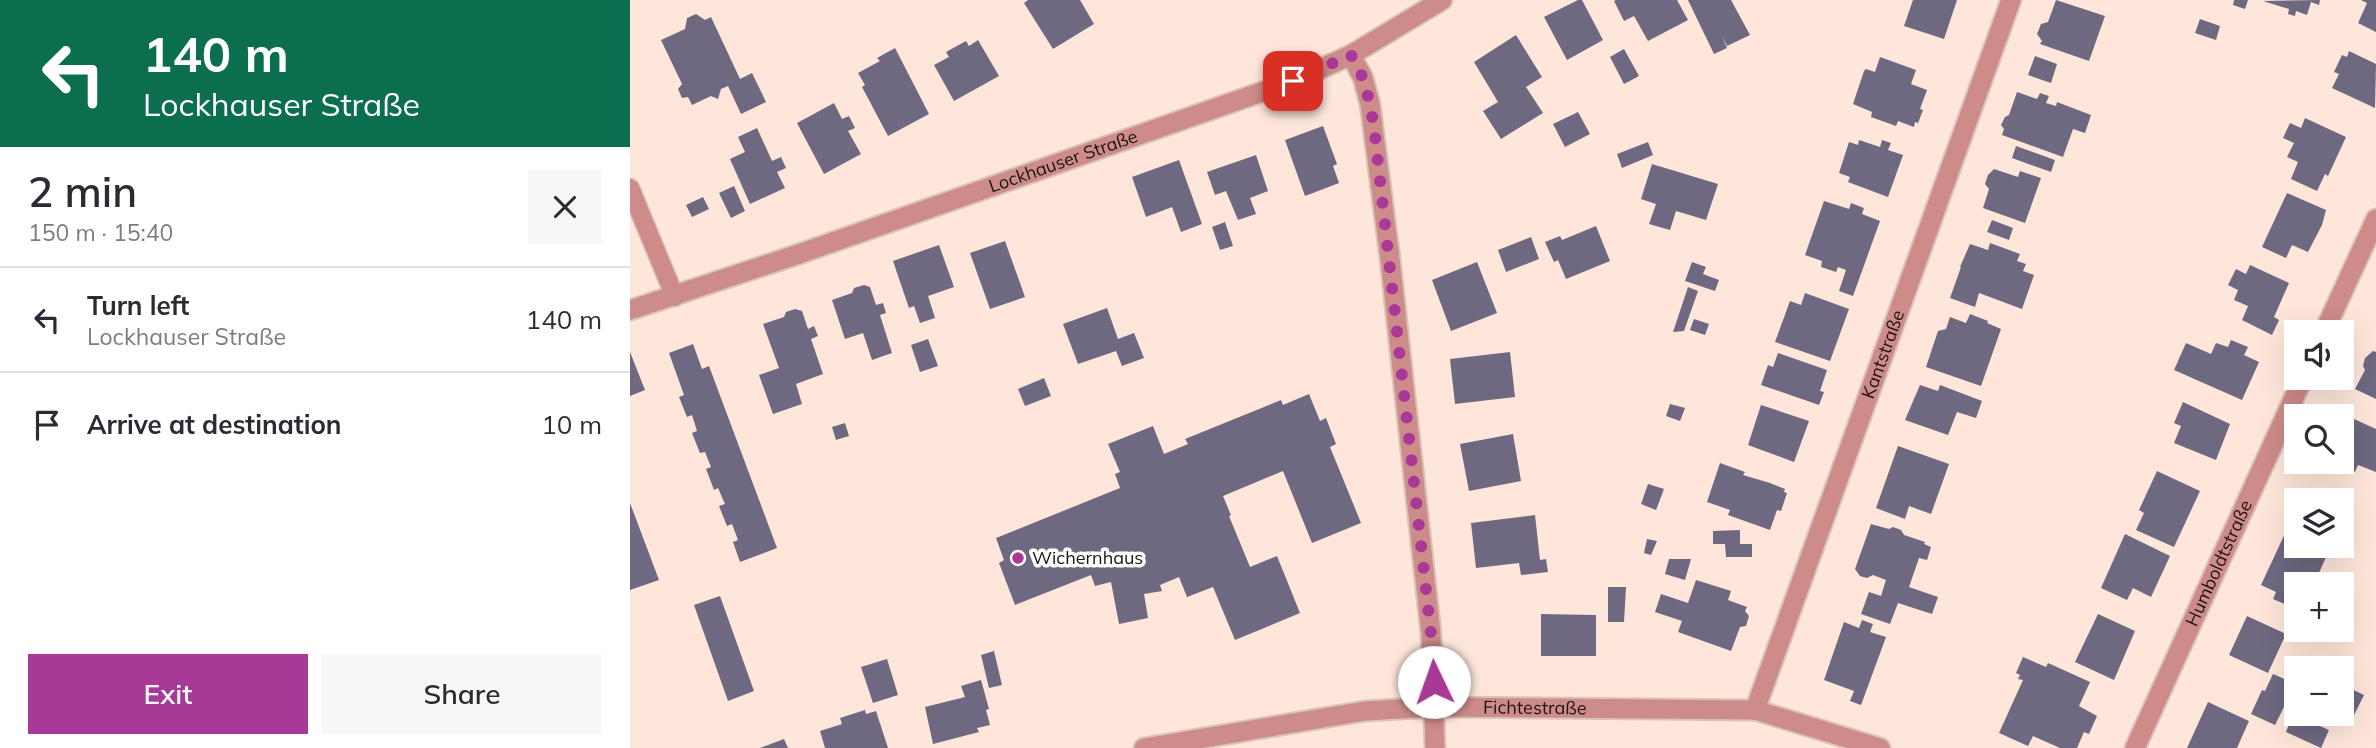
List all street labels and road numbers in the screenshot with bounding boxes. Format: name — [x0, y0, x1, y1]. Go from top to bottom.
street label: Lockhauser Straße — [986, 124, 1140, 198]
street label: Kantstraße — [1856, 307, 1909, 402]
street label: Humboldtstraße — [2180, 496, 2257, 630]
street label: Fichtestraße — [1483, 695, 1587, 719]

